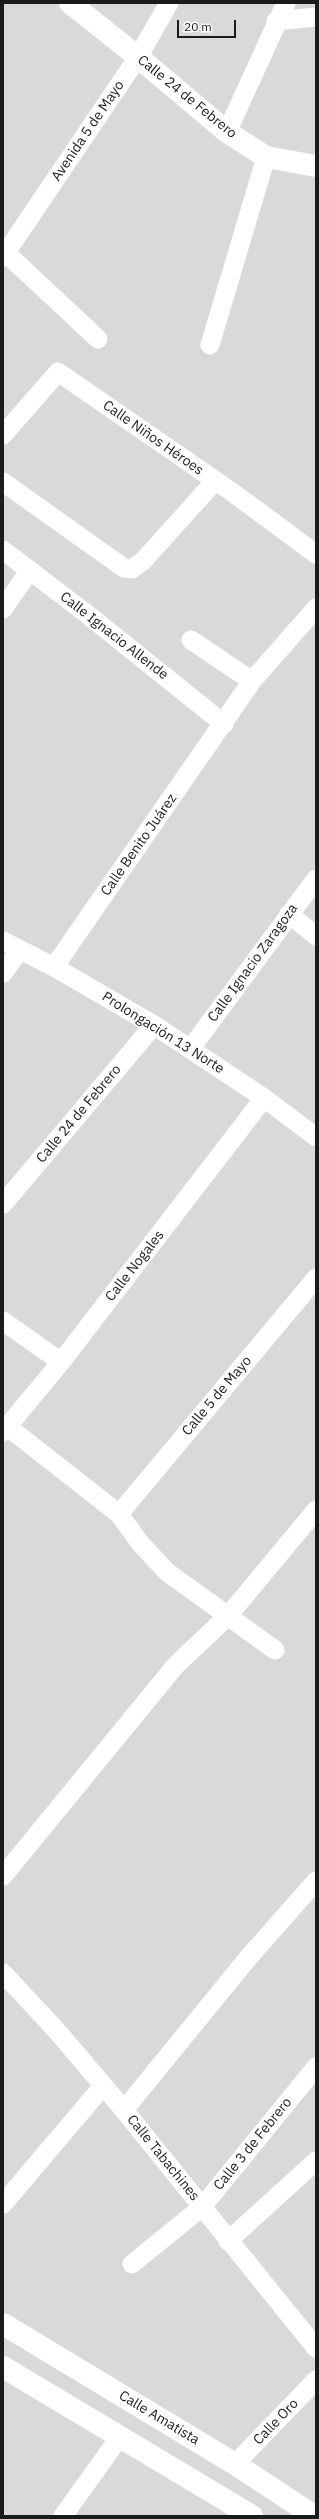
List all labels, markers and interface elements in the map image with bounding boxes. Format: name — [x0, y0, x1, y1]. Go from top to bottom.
scale bar — [179, 12, 238, 38]
text: 20 m — [184, 19, 212, 34]
street label: Calle 24 de Febrero — [134, 52, 240, 142]
street label: Avenida 5 de Mayo — [48, 77, 128, 185]
street label: Calle Niños Héroes — [99, 397, 207, 479]
street label: Calle Ignacio Allende — [57, 589, 171, 683]
street label: Calle Benito Juárez — [97, 791, 181, 899]
street label: Calle Ignacio Zaragoza — [204, 901, 302, 1025]
street label: Prolongación 13 Norte — [99, 989, 227, 1077]
street label: Calle 24 de Febrero — [33, 1062, 125, 1166]
street label: Calle Nogales — [102, 1227, 168, 1305]
street label: Calle 5 de Mayo — [179, 1353, 255, 1439]
street label: Calle 3 de Febrero — [210, 2094, 296, 2194]
street label: Calle Tabachines — [123, 2112, 203, 2204]
street label: Calle Amatista — [116, 2387, 202, 2449]
street label: Calle Oro — [250, 2395, 302, 2449]

